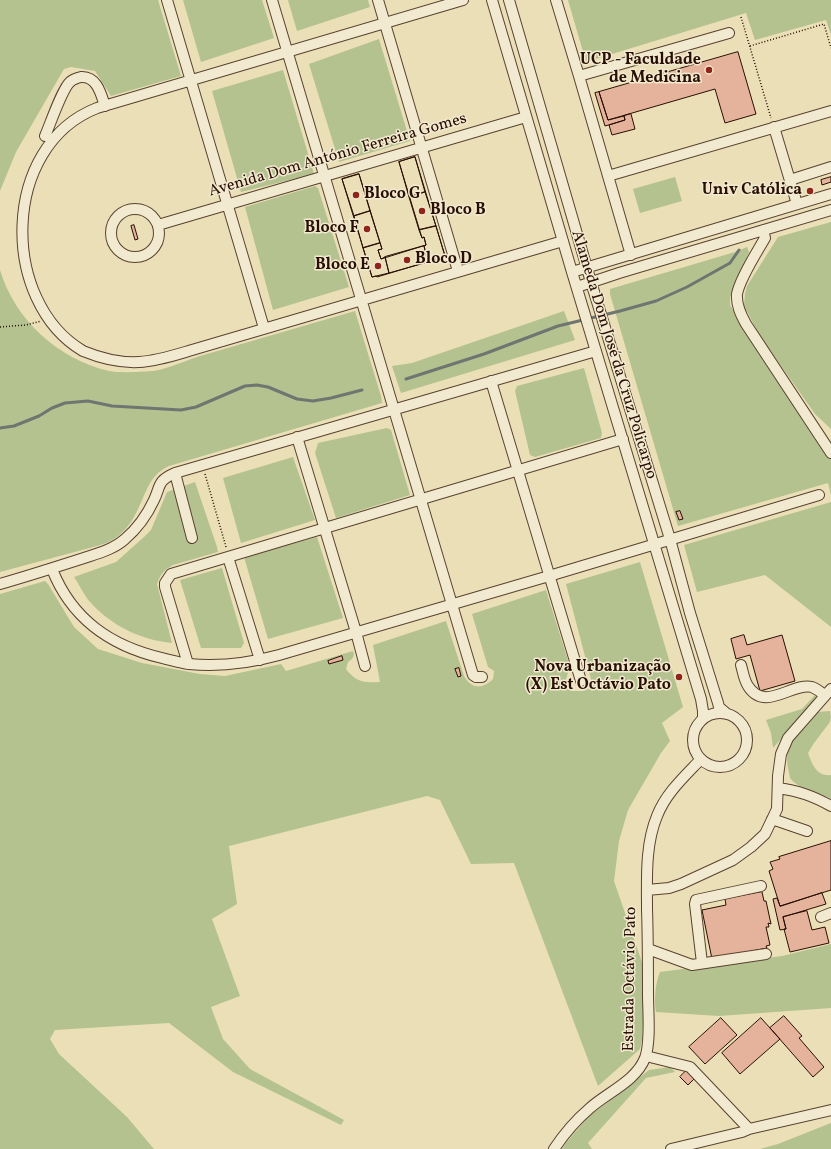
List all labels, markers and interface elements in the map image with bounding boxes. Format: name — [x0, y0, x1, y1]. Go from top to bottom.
place label: UCP - Faculdade de Medicina — [580, 51, 701, 89]
marker: UCP - Faculdade de Medicina — [704, 65, 714, 75]
street label: Avenida Dom António Ferreira Gomes — [207, 110, 469, 202]
place label: Univ Católica — [702, 181, 802, 201]
place label: Bloco G — [364, 185, 421, 205]
marker: Univ Católica — [805, 186, 815, 196]
marker: Bloco G — [351, 190, 361, 200]
place label: Bloco B — [430, 201, 486, 221]
marker: Bloco B — [417, 206, 427, 216]
place label: Bloco F — [304, 219, 359, 239]
marker: Bloco F — [362, 224, 372, 234]
street label: Alameda Dom José da Cruz Policarpo — [566, 228, 660, 482]
place label: Bloco D — [415, 250, 472, 270]
marker: Bloco D — [402, 255, 412, 265]
place label: Bloco E — [315, 256, 370, 276]
marker: Bloco E — [373, 261, 383, 271]
place label: Nova Urbanização (X) Est Octávio Pato — [526, 658, 671, 696]
marker: Nova Urbanização (X) Est Octávio Pato — [674, 672, 684, 682]
street label: Estrada Octávio Pato — [620, 906, 642, 1052]

